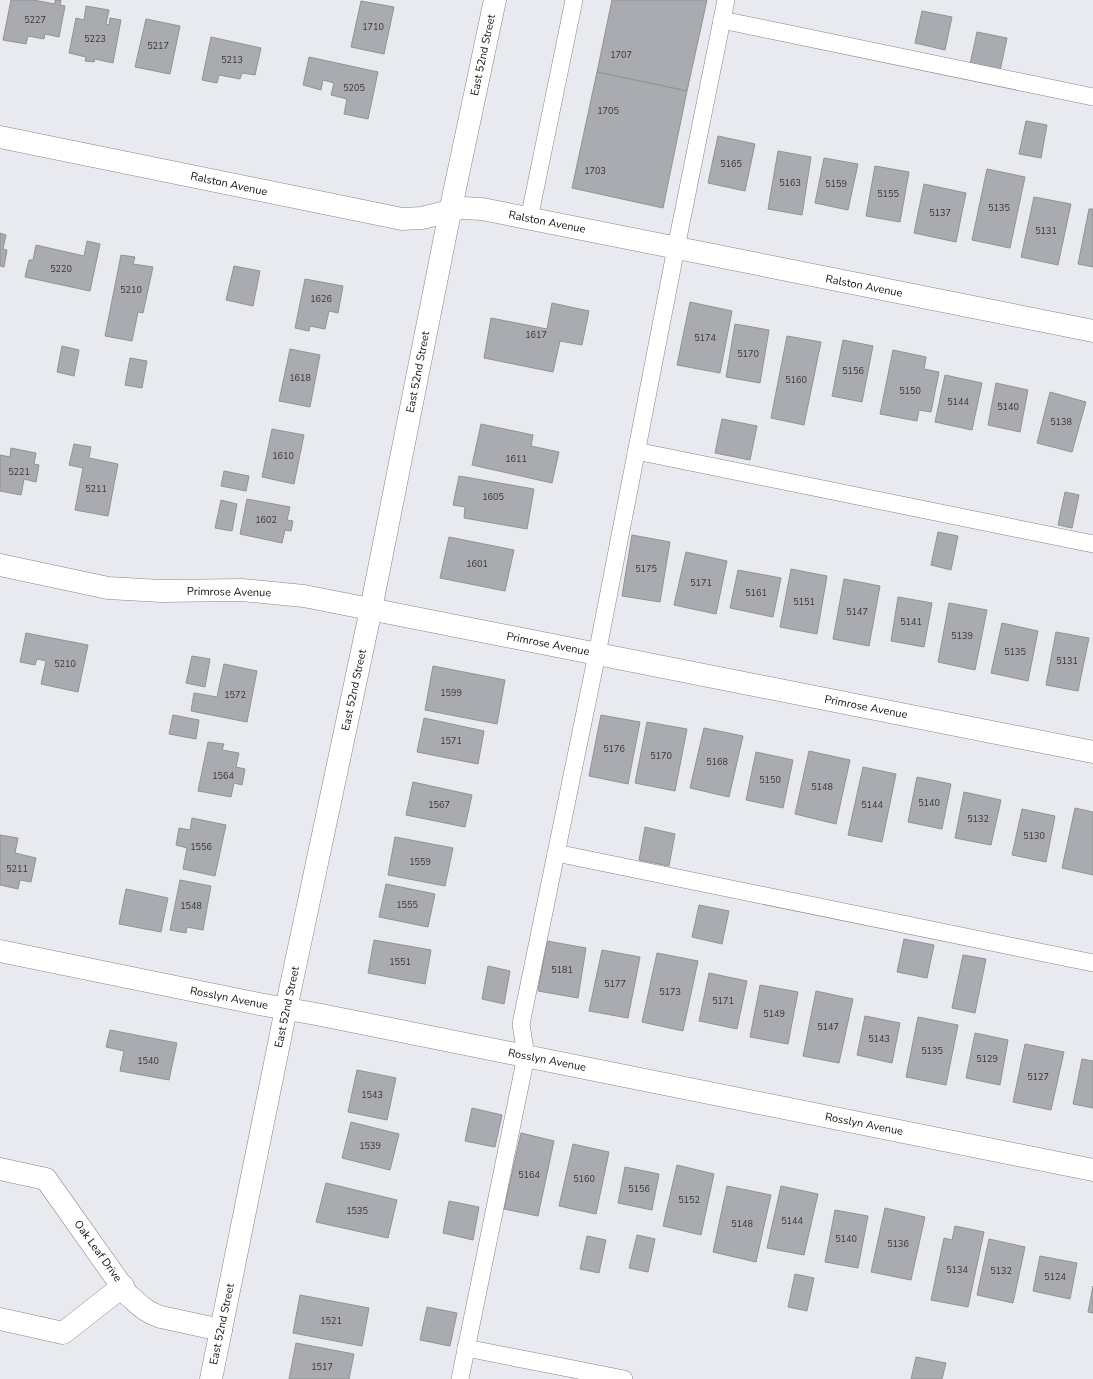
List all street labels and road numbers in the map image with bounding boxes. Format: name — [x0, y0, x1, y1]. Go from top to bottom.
street label: East 52nd Street — [467, 13, 499, 97]
street label: Ralston Avenue — [189, 169, 269, 199]
street label: Ralston Avenue — [507, 207, 587, 237]
street label: Ralston Avenue — [824, 271, 904, 301]
street label: East 52nd Street — [403, 330, 433, 414]
street label: Primrose Avenue — [187, 584, 271, 600]
street label: Primrose Avenue — [505, 629, 591, 659]
street label: East 52nd Street — [338, 648, 370, 732]
street label: Primrose Avenue — [823, 692, 909, 722]
street label: East 52nd Street — [271, 965, 303, 1049]
street label: Rosslyn Avenue — [189, 983, 269, 1013]
street label: Rosslyn Avenue — [507, 1045, 587, 1075]
street label: Rosslyn Avenue — [824, 1109, 904, 1139]
street label: Oak Leaf Drive — [71, 1217, 126, 1285]
street label: East 52nd Street — [206, 1282, 238, 1366]

